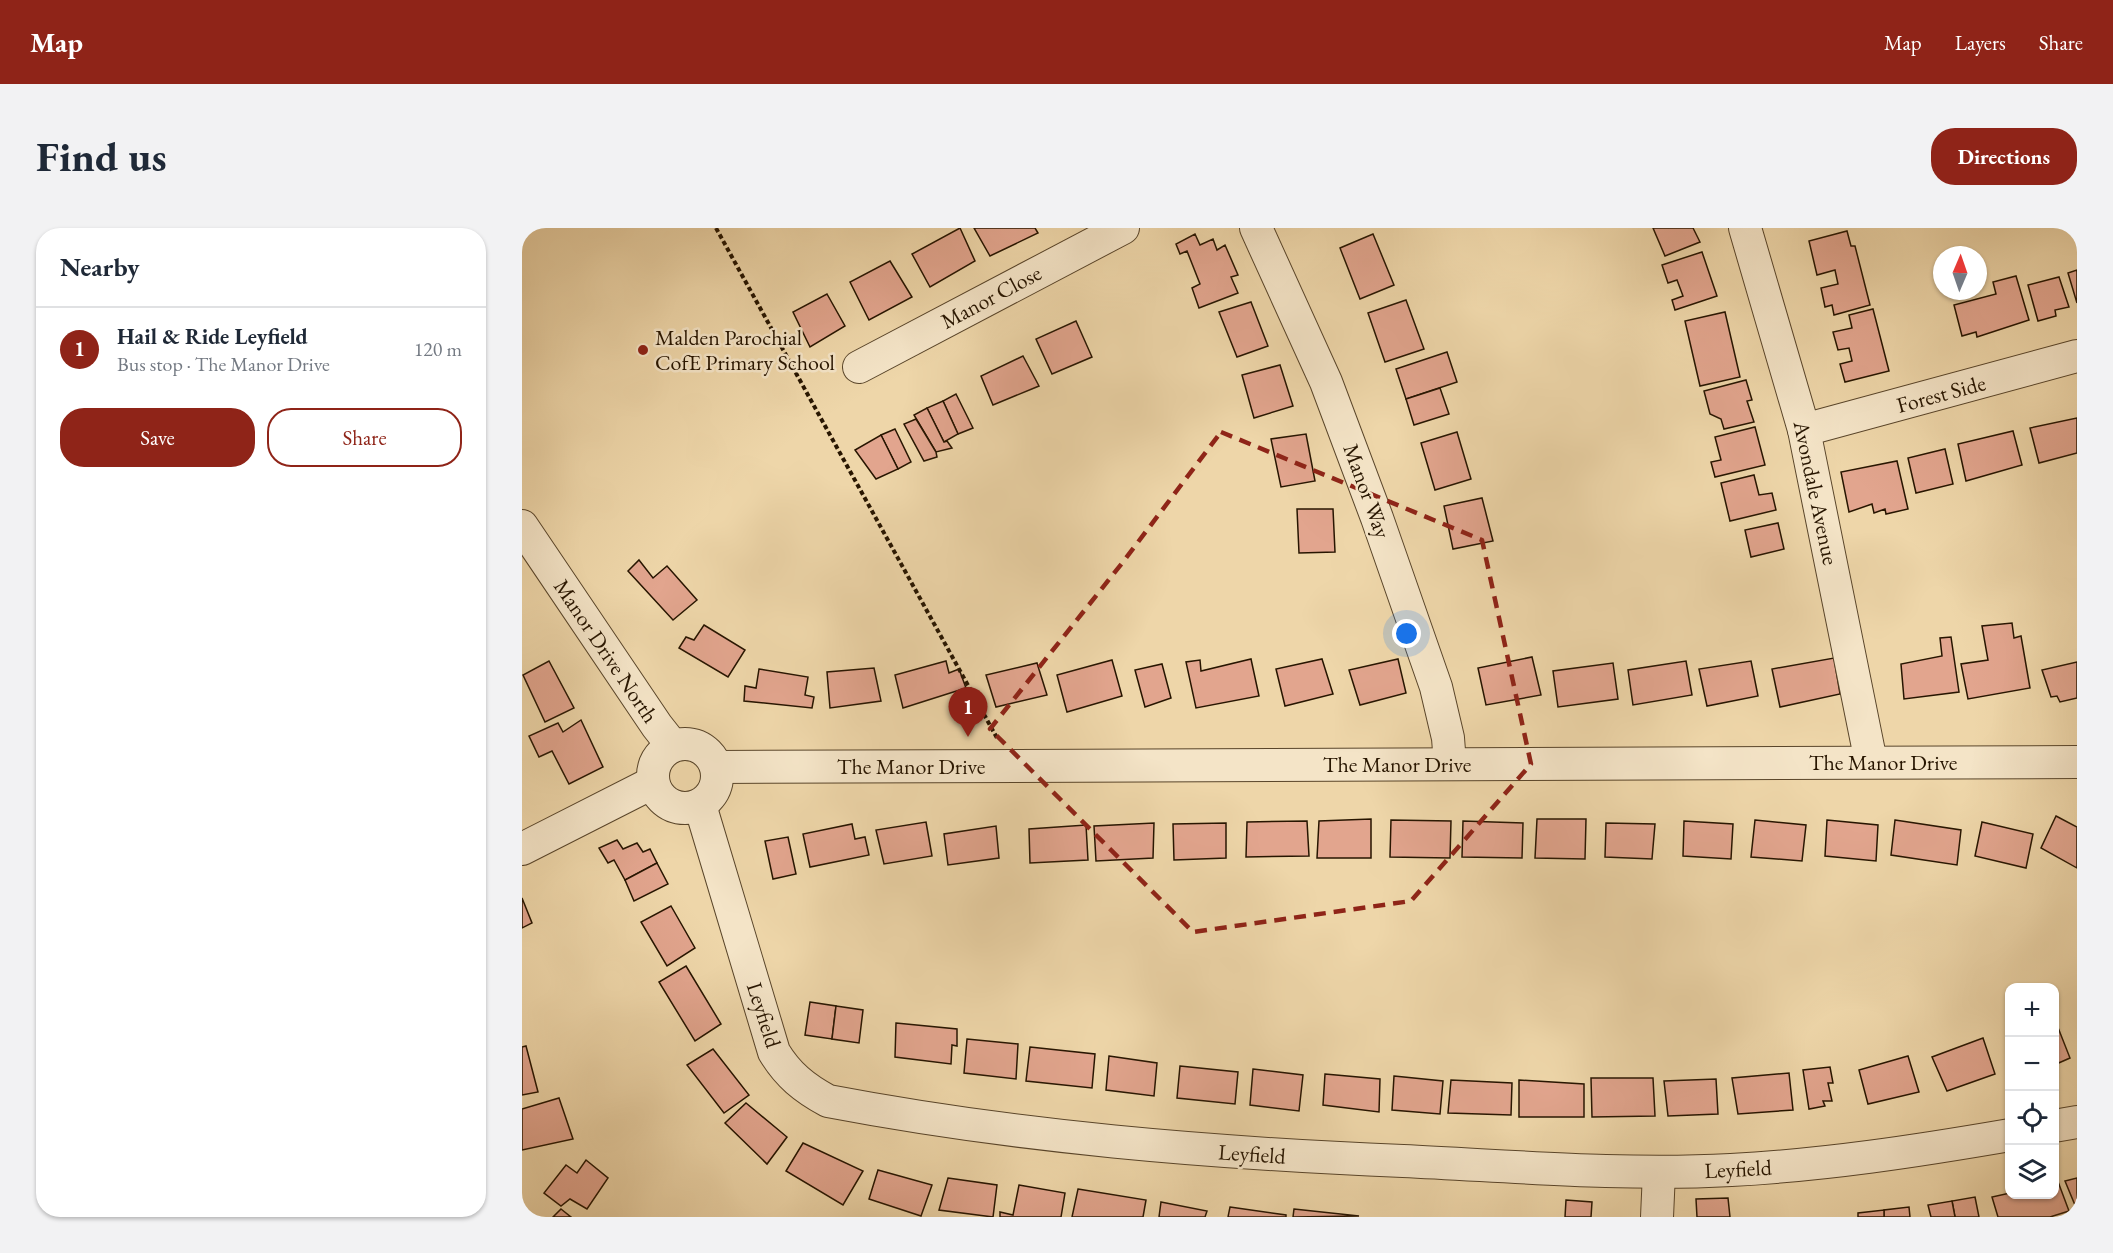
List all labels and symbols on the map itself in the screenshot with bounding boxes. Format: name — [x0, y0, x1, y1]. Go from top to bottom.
north arrow — [1933, 246, 1987, 300]
street label: Manor Close — [936, 258, 1047, 336]
place label: Malden Parochial CofE Primary School — [655, 323, 835, 377]
marker: Malden Parochial CofE Primary School — [636, 343, 650, 357]
street label: Forest Side — [1893, 368, 1989, 420]
street label: Avondale Avenue — [1786, 417, 1846, 568]
street label: Manor Way — [1337, 440, 1398, 543]
street label: Manor Drive North — [547, 573, 665, 729]
your location — [1392, 619, 1421, 648]
pin: 1 — [948, 688, 988, 737]
street label: The Manor Drive — [1809, 748, 1958, 777]
street label: The Manor Drive — [1323, 750, 1472, 779]
street label: The Manor Drive — [837, 752, 986, 781]
street label: Leyfield — [740, 978, 788, 1052]
street label: Leyfield — [1217, 1137, 1288, 1171]
street label: Leyfield — [1704, 1153, 1773, 1185]

